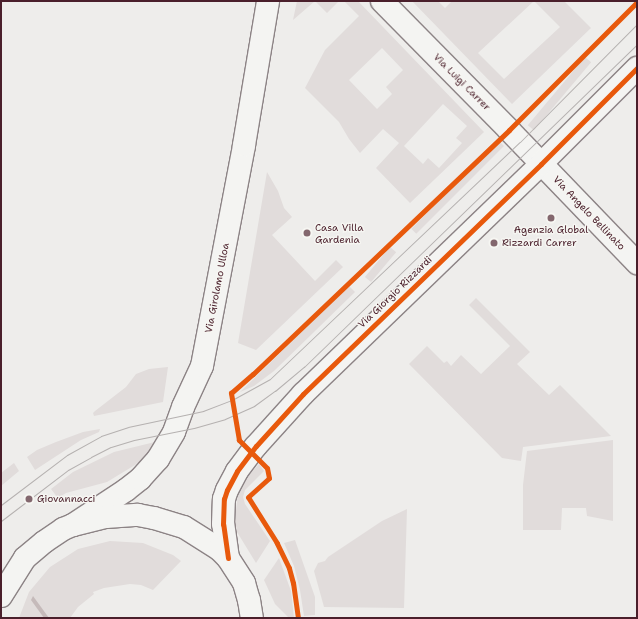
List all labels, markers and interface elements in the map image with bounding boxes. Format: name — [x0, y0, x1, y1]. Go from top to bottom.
street label: Via Luigi Carrer — [431, 51, 493, 113]
street label: Via Angelo Bellinato — [550, 173, 628, 253]
marker: Agenzia Global — [546, 213, 556, 223]
place label: Casa Villa Gardenia — [315, 221, 363, 244]
place label: Agenzia Global — [514, 224, 588, 236]
marker: Casa Villa Gardenia — [302, 228, 312, 238]
place label: Rizzardi Carrer — [502, 237, 577, 249]
marker: Rizzardi Carrer — [489, 238, 499, 248]
street label: Via Girolamo Ulloa — [202, 242, 232, 334]
street label: Via Giorgio Rizzardi — [356, 254, 434, 330]
place label: Giovannacci — [37, 493, 95, 505]
marker: Giovannacci — [24, 494, 34, 504]

